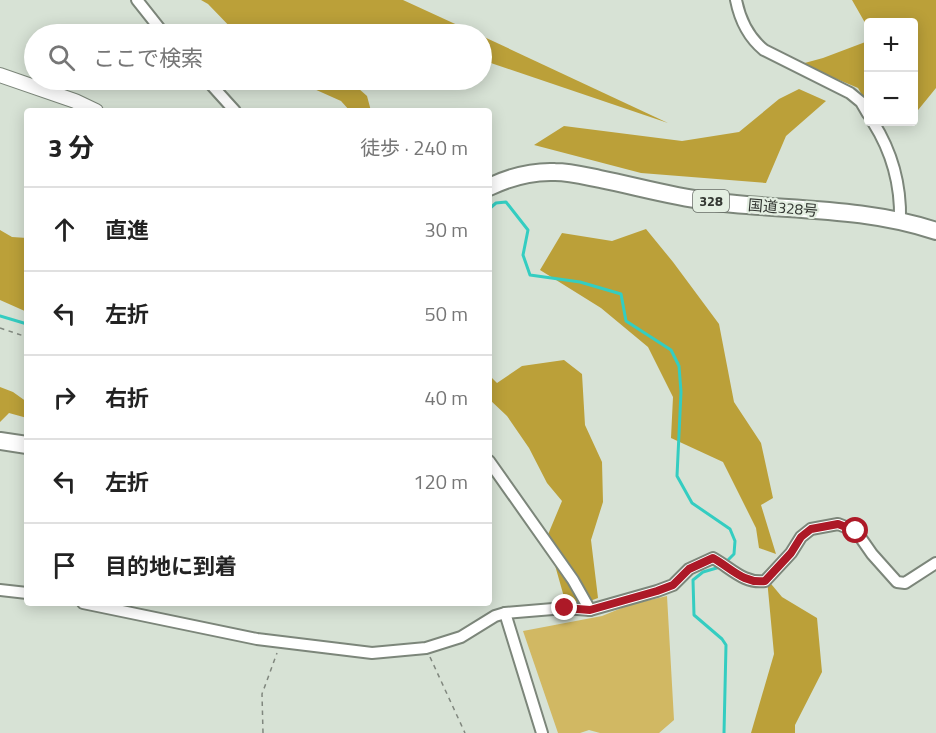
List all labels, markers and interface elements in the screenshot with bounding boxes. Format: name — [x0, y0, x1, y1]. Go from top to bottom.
map controls — [864, 18, 918, 126]
button: + — [864, 18, 918, 72]
search box — [24, 24, 492, 90]
icon: search — [45, 41, 78, 74]
text: ここで検索 — [93, 41, 203, 75]
button: − — [864, 72, 918, 126]
text: 3 分 — [48, 128, 94, 167]
text: 徒歩 · 240 m — [360, 132, 468, 163]
road number: 328 — [693, 190, 729, 212]
street label: 国道328号 — [747, 193, 819, 222]
icon: ahead — [48, 213, 81, 246]
text: 直進 — [105, 213, 149, 247]
text: 30 m — [424, 214, 468, 245]
icon: left — [48, 297, 81, 330]
text: 左折 — [105, 297, 149, 331]
text: 50 m — [424, 298, 468, 329]
icon: right — [48, 381, 81, 414]
text: 右折 — [105, 381, 149, 415]
text: 40 m — [424, 382, 468, 413]
icon: left — [48, 465, 81, 498]
text: 左折 — [105, 465, 149, 499]
text: 120 m — [413, 466, 468, 497]
route start — [842, 517, 868, 543]
icon: arrive — [48, 549, 81, 582]
text: 目的地に到着 — [105, 549, 237, 583]
route end — [551, 594, 577, 620]

